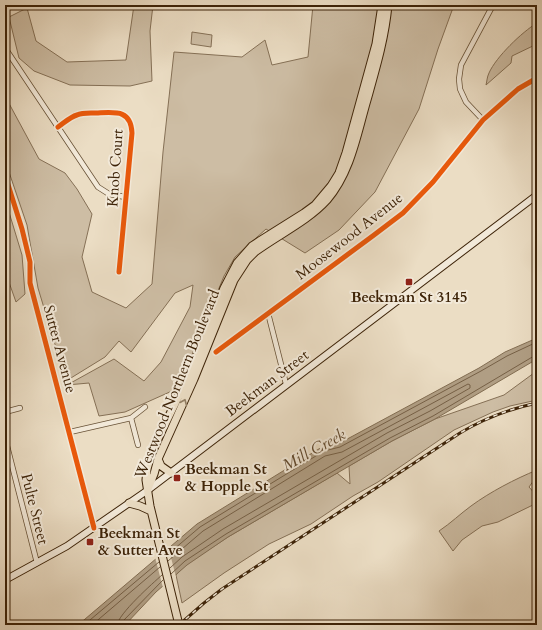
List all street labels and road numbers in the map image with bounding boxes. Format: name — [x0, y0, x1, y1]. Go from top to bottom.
street label: Knob Court — [102, 128, 128, 208]
street label: Moosewood Avenue — [291, 188, 407, 284]
street label: Westwood Northern Boulevard — [129, 286, 224, 482]
street label: Sutter Avenue — [39, 303, 81, 395]
street label: Beekman Street — [221, 345, 313, 421]
street label: Pulte Street — [17, 471, 54, 547]

